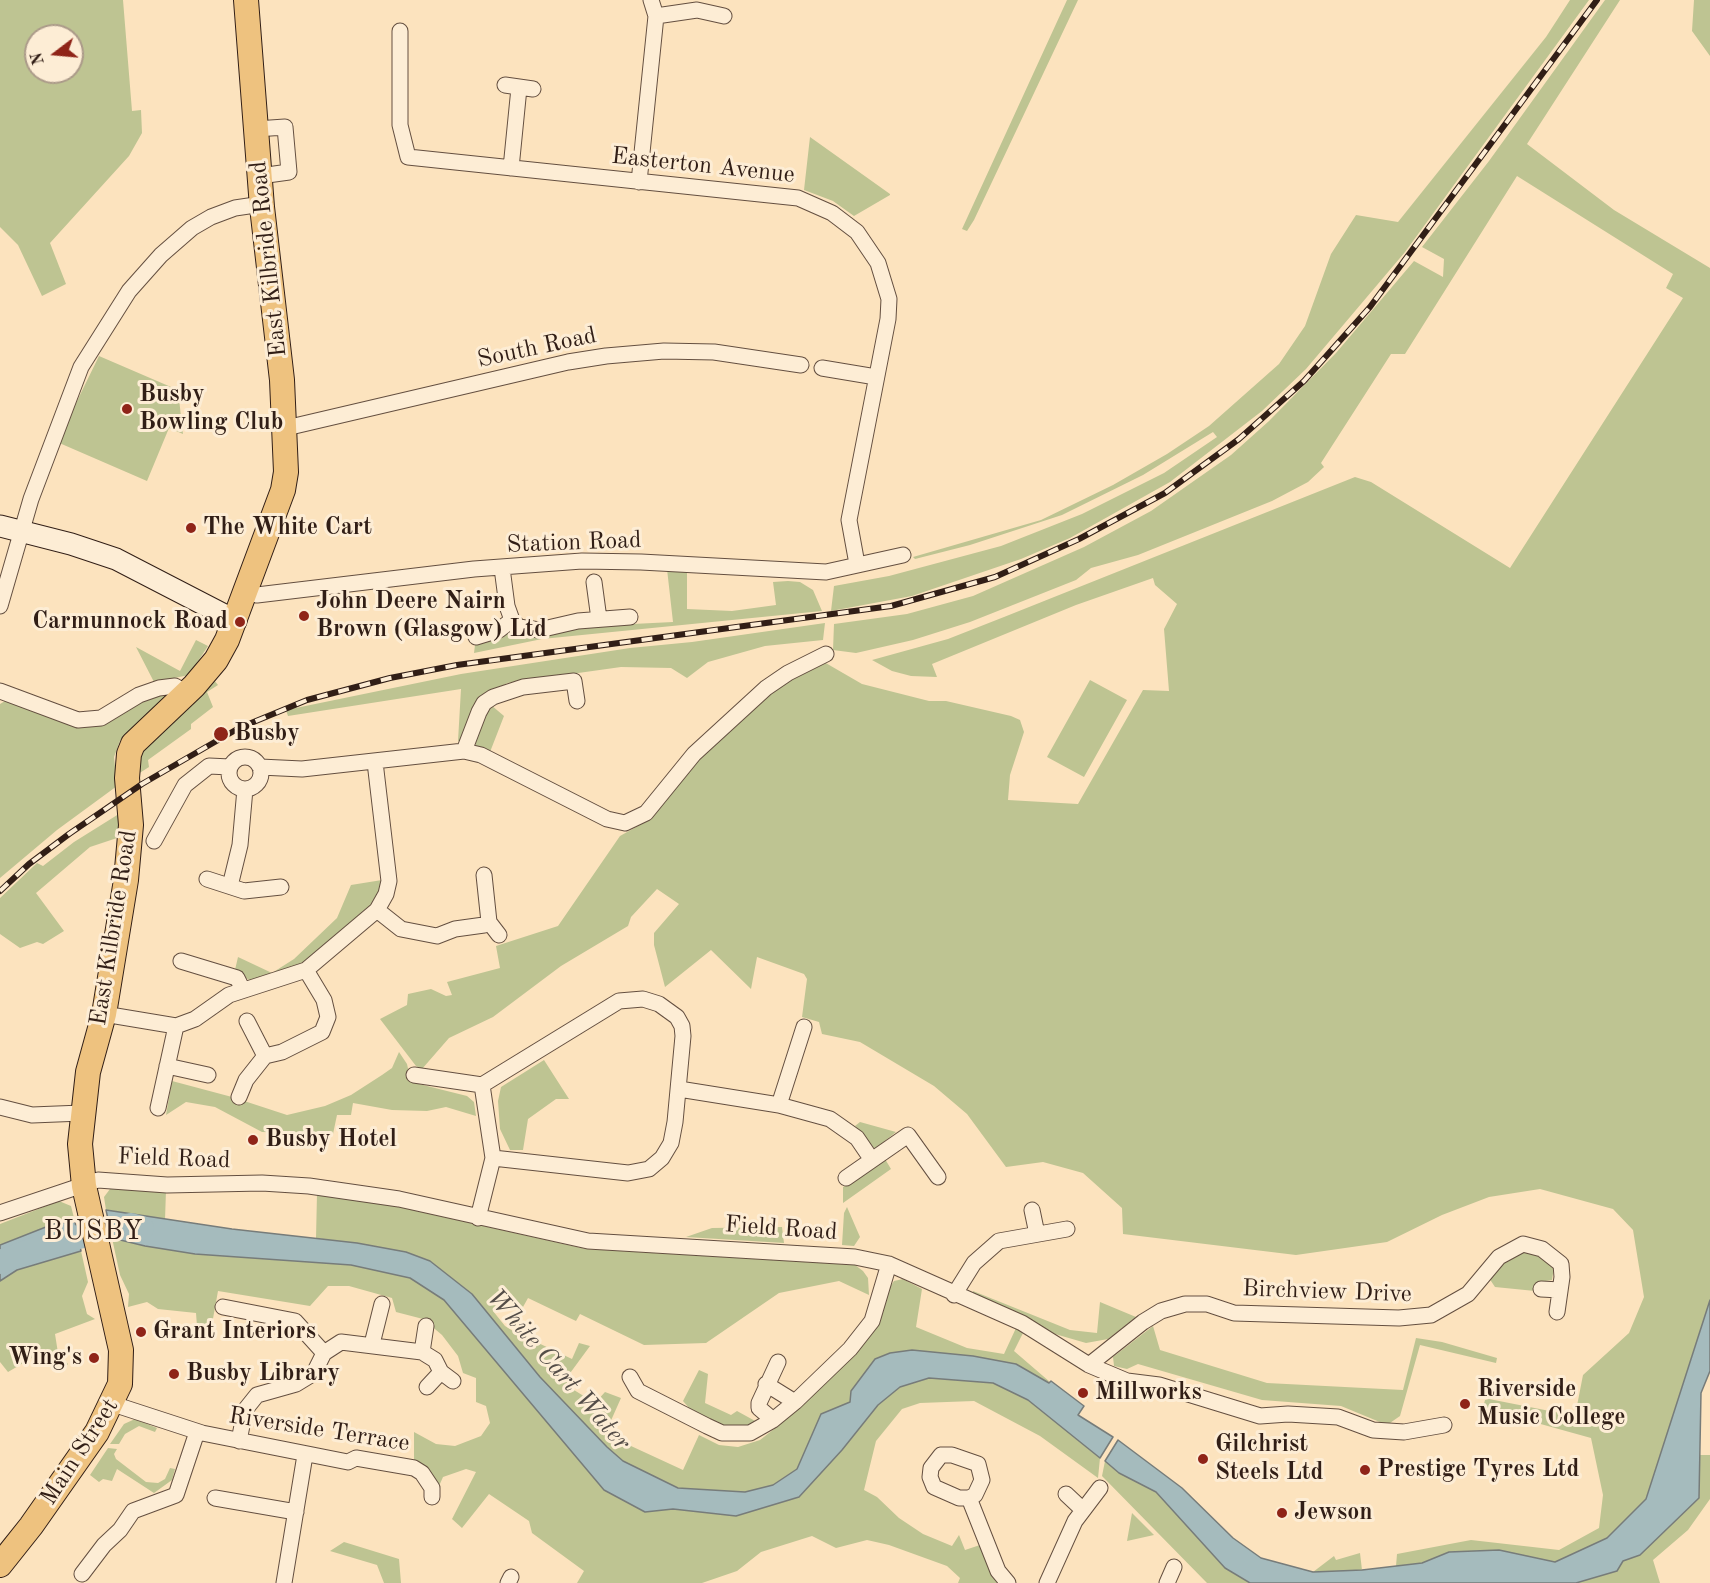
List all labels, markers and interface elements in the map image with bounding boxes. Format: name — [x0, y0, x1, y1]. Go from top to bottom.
north arrow — [24, 24, 84, 84]
text: N — [29, 50, 48, 67]
street label: Easterton Avenue — [610, 142, 796, 190]
street label: East Kilbride Road — [244, 159, 294, 359]
street label: South Road — [475, 321, 599, 375]
place label: Busby Bowling Club — [139, 381, 283, 437]
marker: Busby Bowling Club — [120, 402, 134, 416]
place label: The White Cart — [203, 514, 372, 542]
marker: The White Cart — [184, 521, 198, 535]
street label: Station Road — [506, 526, 642, 560]
place label: John Deere Nairn Brown (Glasgow) Ltd — [316, 588, 547, 644]
place label: Carmunnock Road — [32, 608, 228, 636]
marker: John Deere Nairn Brown (Glasgow) Ltd — [297, 609, 311, 623]
marker: Carmunnock Road — [233, 615, 247, 629]
place label: Busby — [234, 720, 300, 748]
marker: Busby — [212, 725, 230, 743]
street label: East Kilbride Road — [84, 828, 144, 1028]
place label: Busby Hotel — [265, 1126, 397, 1154]
marker: Busby Hotel — [246, 1133, 260, 1147]
street label: Field Road — [117, 1143, 231, 1175]
street label: Field Road — [724, 1211, 838, 1247]
district label: BUSBY — [44, 1216, 144, 1248]
street label: Birchview Drive — [1242, 1275, 1412, 1309]
water label: White Cart Water — [479, 1283, 637, 1457]
place label: Grant Interiors — [153, 1318, 316, 1346]
marker: Grant Interiors — [134, 1325, 148, 1339]
place label: Wing's — [8, 1344, 82, 1372]
marker: Wing's — [87, 1351, 101, 1365]
place label: Busby Library — [186, 1360, 340, 1388]
marker: Busby Library — [167, 1367, 181, 1381]
place label: Riverside Music College — [1477, 1376, 1626, 1432]
place label: Millworks — [1095, 1379, 1202, 1407]
marker: Millworks — [1076, 1386, 1090, 1400]
street label: Main Street — [35, 1393, 125, 1511]
marker: Riverside Music College — [1458, 1397, 1472, 1411]
street label: Riverside Terrace — [226, 1401, 412, 1459]
place label: Gilchrist Steels Ltd — [1215, 1431, 1323, 1487]
marker: Gilchrist Steels Ltd — [1196, 1452, 1210, 1466]
place label: Prestige Tyres Ltd — [1377, 1456, 1579, 1484]
marker: Prestige Tyres Ltd — [1358, 1463, 1372, 1477]
place label: Jewson — [1294, 1499, 1373, 1527]
marker: Jewson — [1275, 1506, 1289, 1520]

